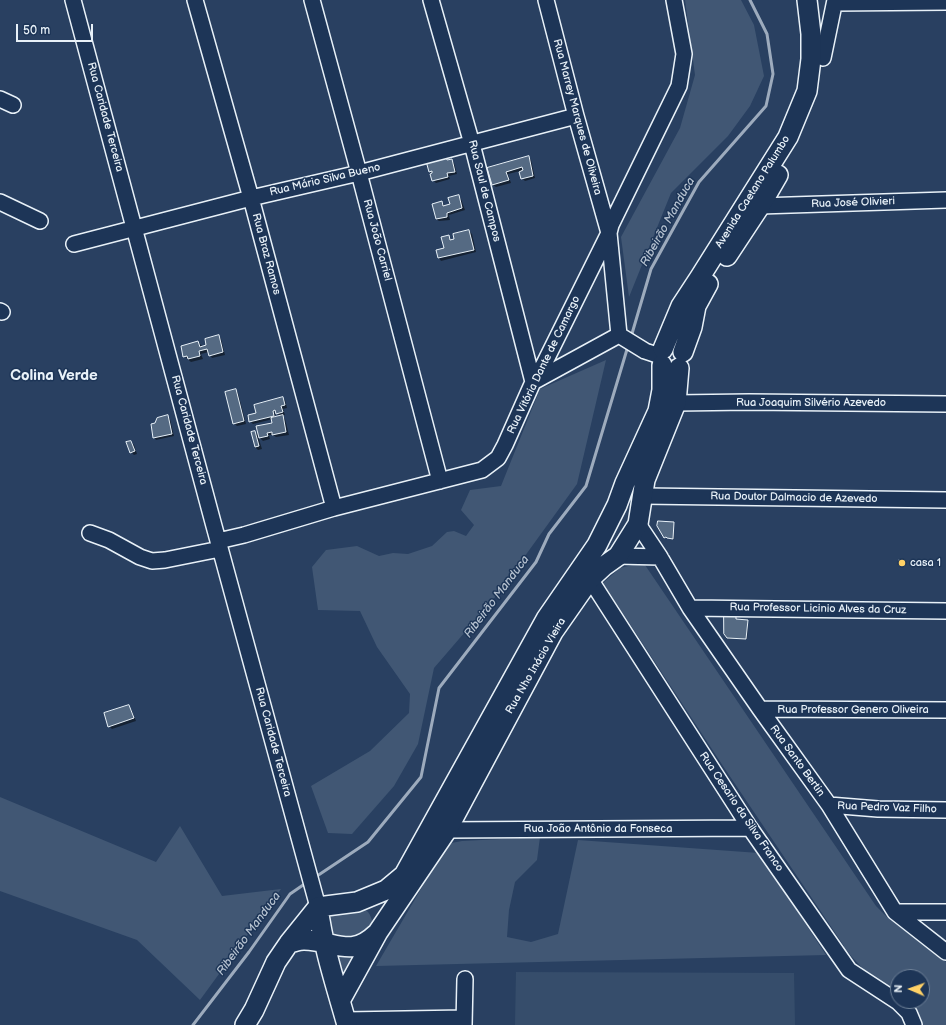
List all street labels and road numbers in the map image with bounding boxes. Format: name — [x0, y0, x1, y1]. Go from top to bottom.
street label: Rua Marrey Marques de Oliveira — [550, 38, 604, 196]
street label: Rua Caridade Terceira — [84, 61, 126, 173]
street label: Avenida Caetano Palumbo — [713, 133, 793, 251]
street label: Rua Saul de Campos — [465, 139, 503, 243]
street label: Rua Mário Silva Bueno — [268, 161, 382, 199]
street label: Rua José Olivieri — [811, 195, 895, 211]
street label: Rua João Carriel — [360, 198, 394, 282]
street label: Rua Braz Ramos — [249, 212, 283, 296]
street label: Rua Vitória Dante de Camargo — [505, 294, 583, 436]
street label: Rua Caridade Terceira — [168, 374, 210, 486]
street label: Rua Joaquim Silvério Azevedo — [736, 396, 886, 410]
street label: Rua Doutor Dalmacio de Azevedo — [710, 490, 878, 506]
street label: Rua Professor Licinio Alves da Cruz — [729, 601, 907, 617]
street label: Rua Nho Inácio Vieira — [503, 616, 569, 716]
street label: Rua Caridade Terceira — [252, 686, 294, 798]
street label: Rua Professor Genero Oliveira — [777, 703, 929, 717]
street label: Rua Santo Bertin — [767, 723, 827, 799]
street label: Rua Cesario da Silva Franco — [696, 750, 786, 874]
street label: Rua Pedro Vaz Filho — [837, 800, 937, 816]
street label: Rua João Antônio da Fonseca — [524, 822, 672, 836]

